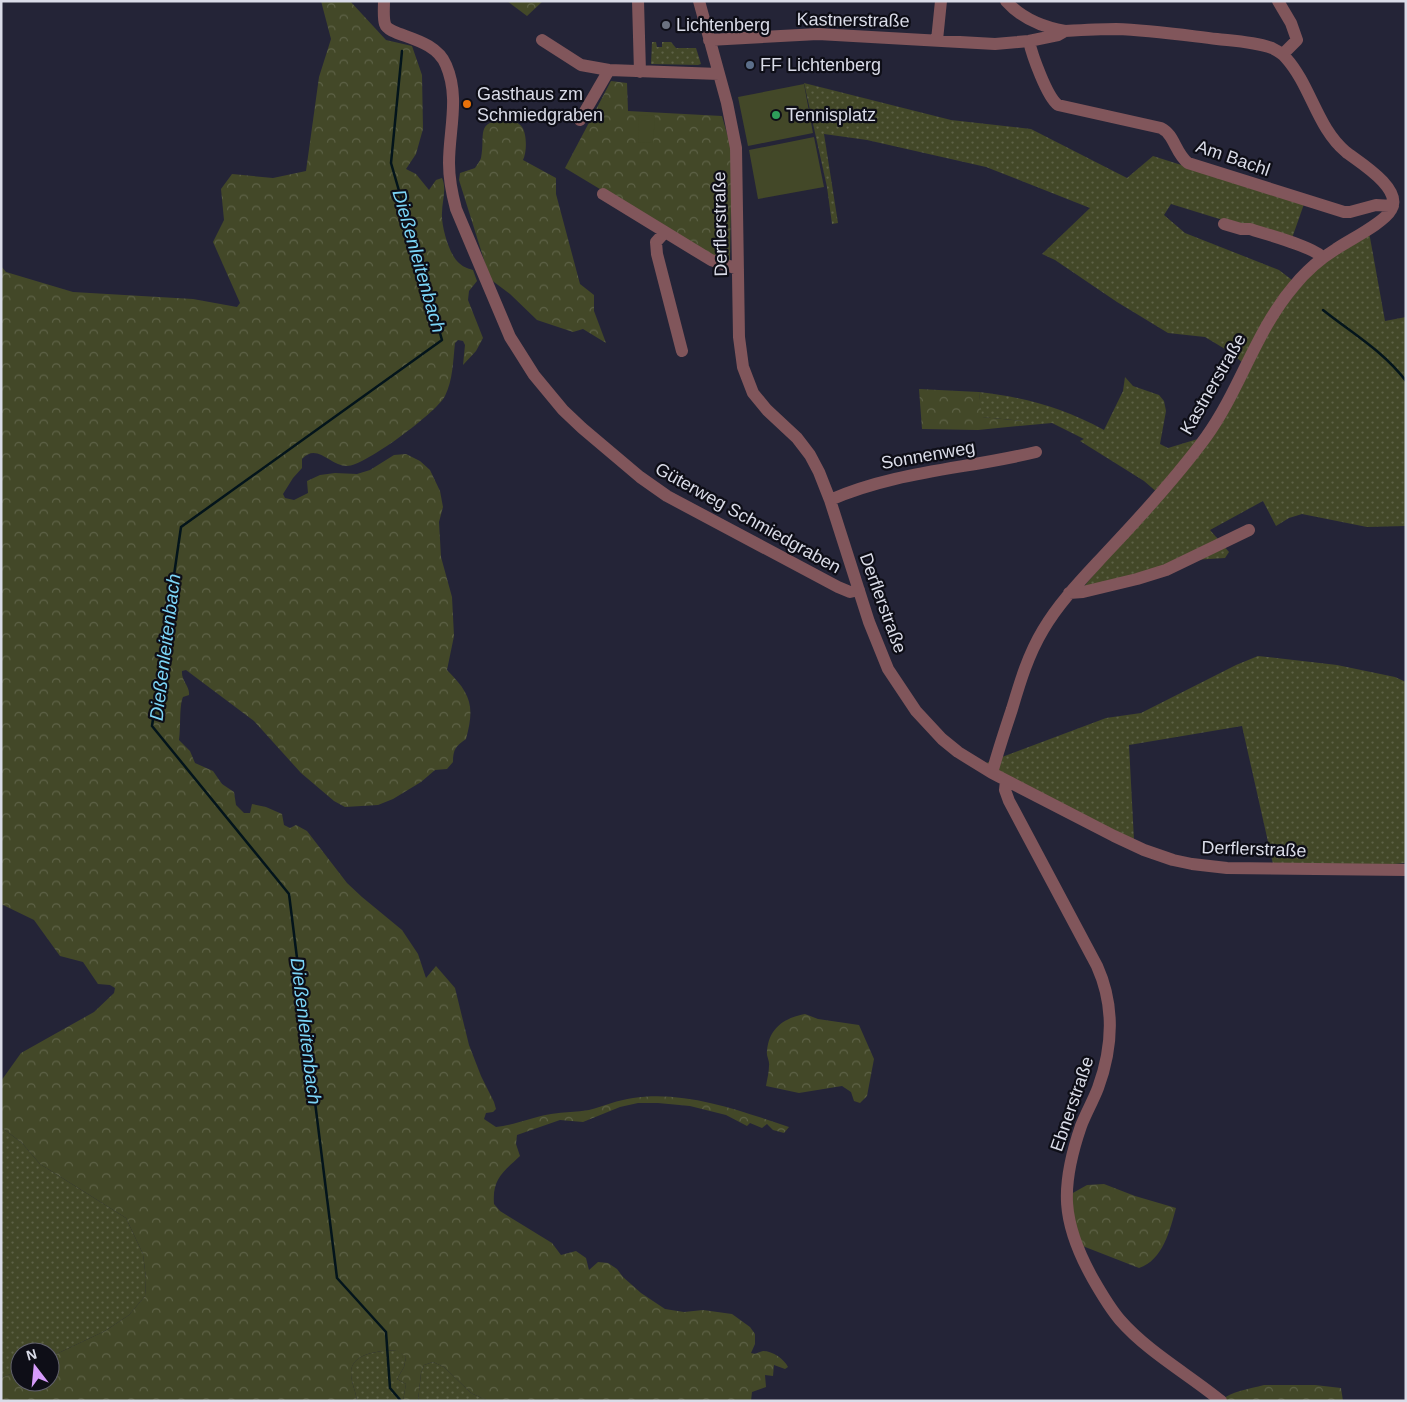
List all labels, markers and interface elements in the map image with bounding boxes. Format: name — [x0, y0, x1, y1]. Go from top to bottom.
street label: Kastnerstraße — [796, 9, 910, 31]
place label: Lichtenberg — [676, 15, 770, 35]
marker: Lichtenberg — [660, 19, 672, 31]
place label: FF Lichtenberg — [760, 55, 881, 75]
marker: FF Lichtenberg — [744, 59, 756, 71]
place label: Gasthaus zm Schmiedgraben — [477, 84, 603, 125]
marker: Gasthaus zm Schmiedgraben — [461, 98, 473, 110]
place label: Tennisplatz — [786, 105, 876, 125]
marker: Tennisplatz — [770, 109, 782, 121]
street label: Am Bachl — [1193, 136, 1273, 180]
street label: Derflerstraße — [709, 171, 731, 277]
water label: Dießenleitenbach — [389, 187, 449, 335]
street label: Kastnerstraße — [1176, 330, 1250, 438]
street label: Sonnenweg — [879, 437, 977, 473]
street label: Güterweg Schmiedgraben — [652, 459, 844, 577]
street label: Derflerstraße — [856, 550, 910, 656]
water label: Dießenleitenbach — [146, 572, 184, 722]
street label: Derflerstraße — [1201, 837, 1307, 861]
water label: Dießenleitenbach — [287, 956, 325, 1106]
street label: Ebnerstraße — [1046, 1054, 1098, 1154]
north arrow — [10, 1342, 60, 1392]
text: N — [24, 1345, 38, 1364]

